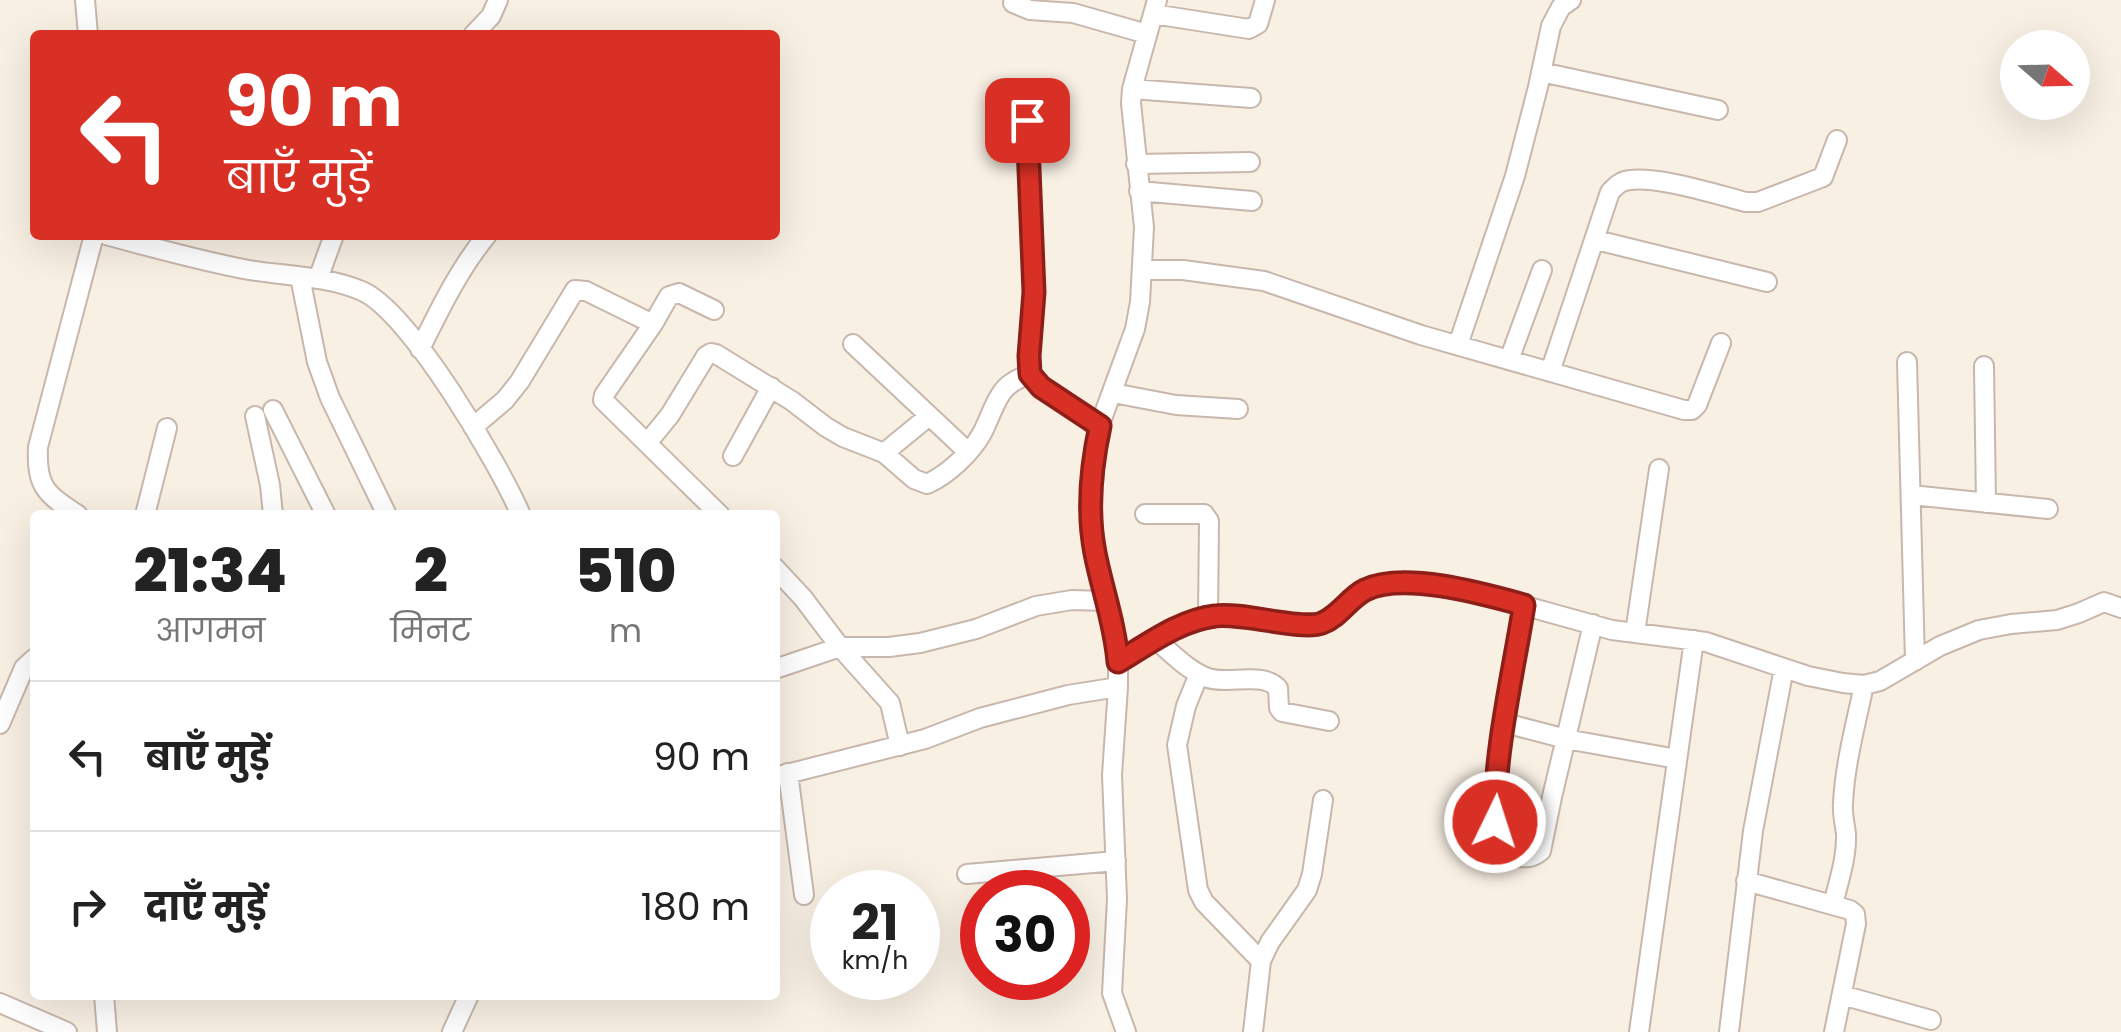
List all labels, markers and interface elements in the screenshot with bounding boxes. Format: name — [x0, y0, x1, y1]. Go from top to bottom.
north arrow — [2000, 30, 2090, 120]
map controls — [2000, 30, 2090, 120]
text: 90 m — [225, 52, 403, 151]
icon: left — [60, 70, 190, 200]
pin — [985, 78, 1070, 163]
icon: arrive — [1000, 93, 1055, 148]
text: बाएँ मुड़ें — [225, 146, 372, 209]
text: 21:34 — [133, 529, 287, 613]
text: 2 — [414, 529, 448, 613]
text: 510 — [575, 529, 677, 613]
text: आगमन — [155, 608, 265, 653]
text: मिनट — [390, 608, 471, 653]
text: m — [609, 608, 642, 653]
icon: left — [60, 729, 115, 784]
text: बाएँ मुड़ें — [145, 730, 270, 783]
text: 90 m — [653, 730, 750, 783]
position arrow — [1443, 770, 1547, 874]
speed limit sign: 30 — [960, 870, 1090, 1000]
icon: right — [60, 879, 115, 934]
text: दाएँ मुड़ें — [145, 880, 267, 933]
text: 180 m — [641, 880, 750, 933]
text: 21 — [851, 887, 899, 958]
text: km/h — [842, 943, 908, 978]

